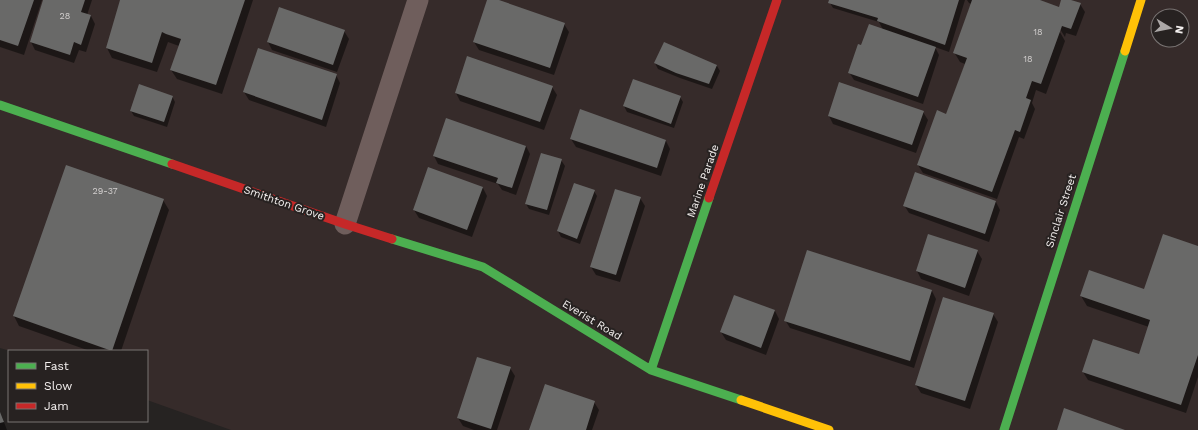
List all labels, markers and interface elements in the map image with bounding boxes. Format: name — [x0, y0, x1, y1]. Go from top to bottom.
north arrow — [1150, 8, 1190, 48]
house number: 28 — [60, 11, 70, 21]
text: N — [1172, 25, 1186, 35]
house number: 18 — [1033, 27, 1043, 37]
house number: 18 — [1023, 54, 1033, 64]
street label: Marine Parade — [684, 143, 722, 219]
street label: Sinclair Street — [1043, 172, 1079, 249]
street label: Smithton Grove — [242, 183, 326, 223]
house number: 29-37 — [92, 186, 118, 196]
street label: Everist Road — [560, 297, 624, 343]
legend — [8, 350, 148, 422]
text: Fast — [44, 359, 69, 373]
text: Slow — [44, 379, 72, 393]
text: Jam — [44, 399, 69, 413]

